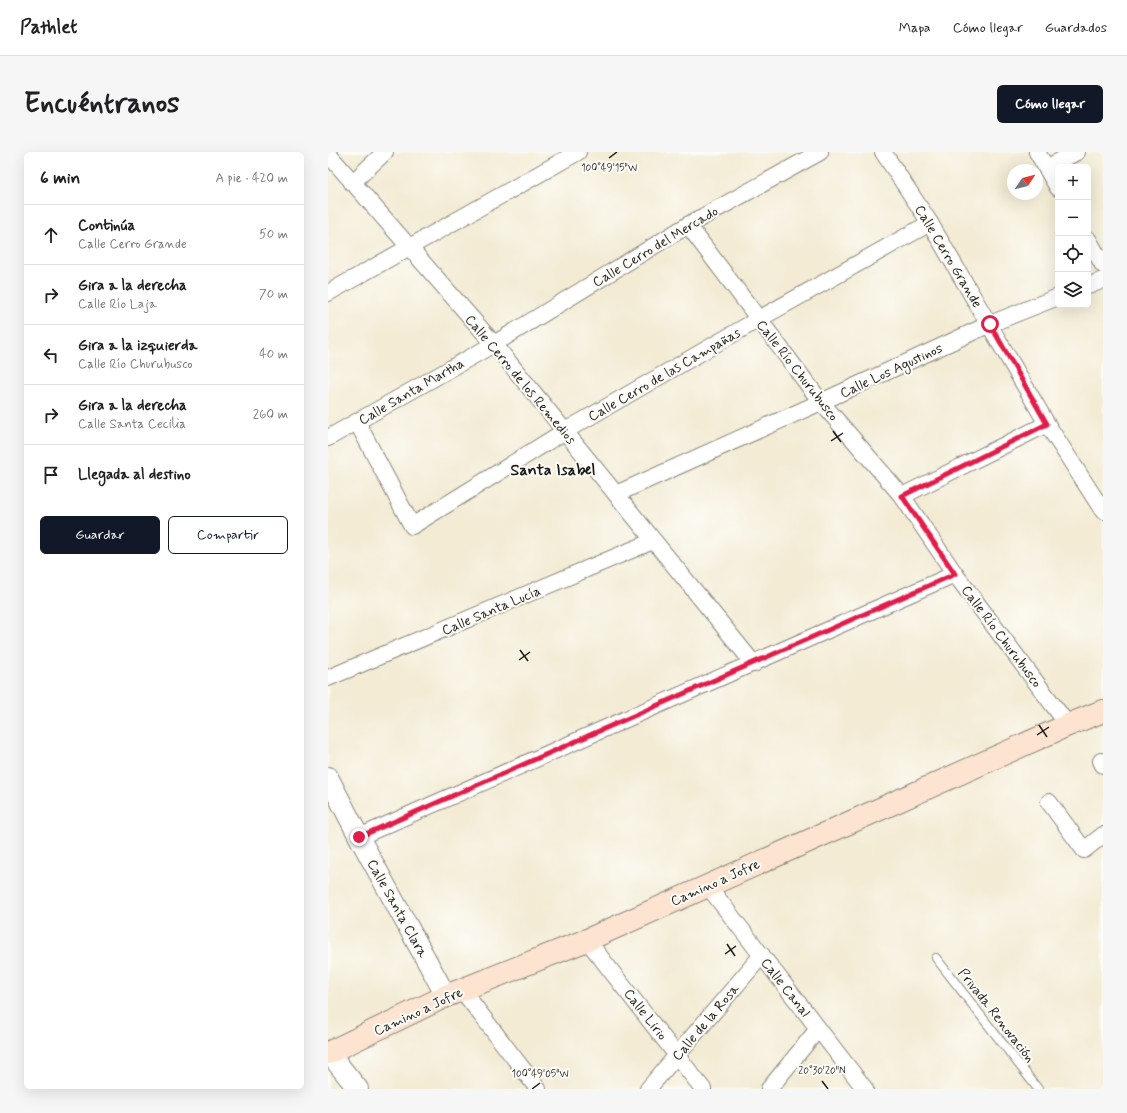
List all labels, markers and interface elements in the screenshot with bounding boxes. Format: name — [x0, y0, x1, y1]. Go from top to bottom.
text: Pathlet — [20, 15, 77, 40]
text: Mapa — [899, 19, 931, 37]
text: Cómo llegar — [953, 19, 1023, 37]
text: Guardados — [1045, 19, 1107, 37]
button: Cómo llegar — [997, 85, 1103, 123]
text: Encuéntranos — [24, 86, 180, 123]
text: 100°49'15"W — [581, 161, 637, 175]
north arrow — [1007, 164, 1043, 200]
map controls — [1055, 164, 1091, 308]
button: + — [1055, 164, 1091, 200]
text: 6 min — [40, 167, 80, 189]
text: A pie · 420 m — [215, 170, 288, 187]
button: − — [1055, 200, 1091, 236]
street label: Calle Cerro del Mercado — [589, 202, 722, 292]
street label: Calle Cerro Grande — [910, 202, 986, 311]
text: Continúa — [78, 216, 135, 236]
icon: ahead — [40, 224, 62, 246]
text: 50 m — [259, 226, 288, 243]
text: Calle Cerro Grande — [78, 236, 187, 253]
button: locate — [1055, 236, 1091, 272]
button: layers — [1055, 272, 1091, 308]
text: Gira a la derecha — [78, 276, 187, 296]
icon: right — [40, 284, 62, 306]
text: 70 m — [259, 286, 288, 303]
text: Calle Río Laja — [78, 296, 157, 313]
street label: Calle Cerro de los Remedios — [461, 311, 580, 448]
route start — [981, 315, 999, 333]
street label: Calle Río Churubusco — [752, 316, 842, 425]
street label: Calle Cerro de las Campañas — [585, 324, 744, 426]
text: Gira a la izquierda — [78, 336, 197, 356]
street label: Calle Los Agustinos — [837, 339, 946, 403]
icon: left — [40, 344, 62, 366]
text: 40 m — [259, 346, 288, 363]
street label: Calle Santa Martha — [356, 354, 467, 429]
text: Calle Río Churubusco — [78, 356, 193, 373]
text: Gira a la derecha — [78, 396, 187, 416]
icon: right — [40, 404, 62, 426]
text: 260 m — [253, 406, 288, 423]
text: Calle Santa Cecilia — [78, 416, 186, 433]
district label: Santa Isabel — [511, 460, 595, 481]
icon: arrive — [40, 464, 62, 486]
text: Llegada al destino — [78, 465, 191, 485]
button: Guardar — [40, 516, 160, 554]
button: Compartir — [168, 516, 288, 554]
street label: Calle Santa Lucía — [439, 582, 544, 640]
street label: Calle Río Churubusco — [957, 582, 1046, 692]
route end — [350, 828, 368, 846]
street label: Camino a Jofre — [668, 855, 763, 911]
street label: Calle Santa Clara — [363, 856, 432, 961]
street label: Calle Canal — [757, 954, 814, 1021]
street label: Privada Renovación — [954, 965, 1039, 1066]
street label: Calle de la Rosa — [668, 980, 744, 1065]
street label: Camino a Jofre — [371, 983, 466, 1040]
street label: Calle Lirio — [619, 985, 671, 1044]
text: 20°30'20"N — [798, 1064, 846, 1078]
text: 100°49'05"W — [511, 1067, 569, 1081]

